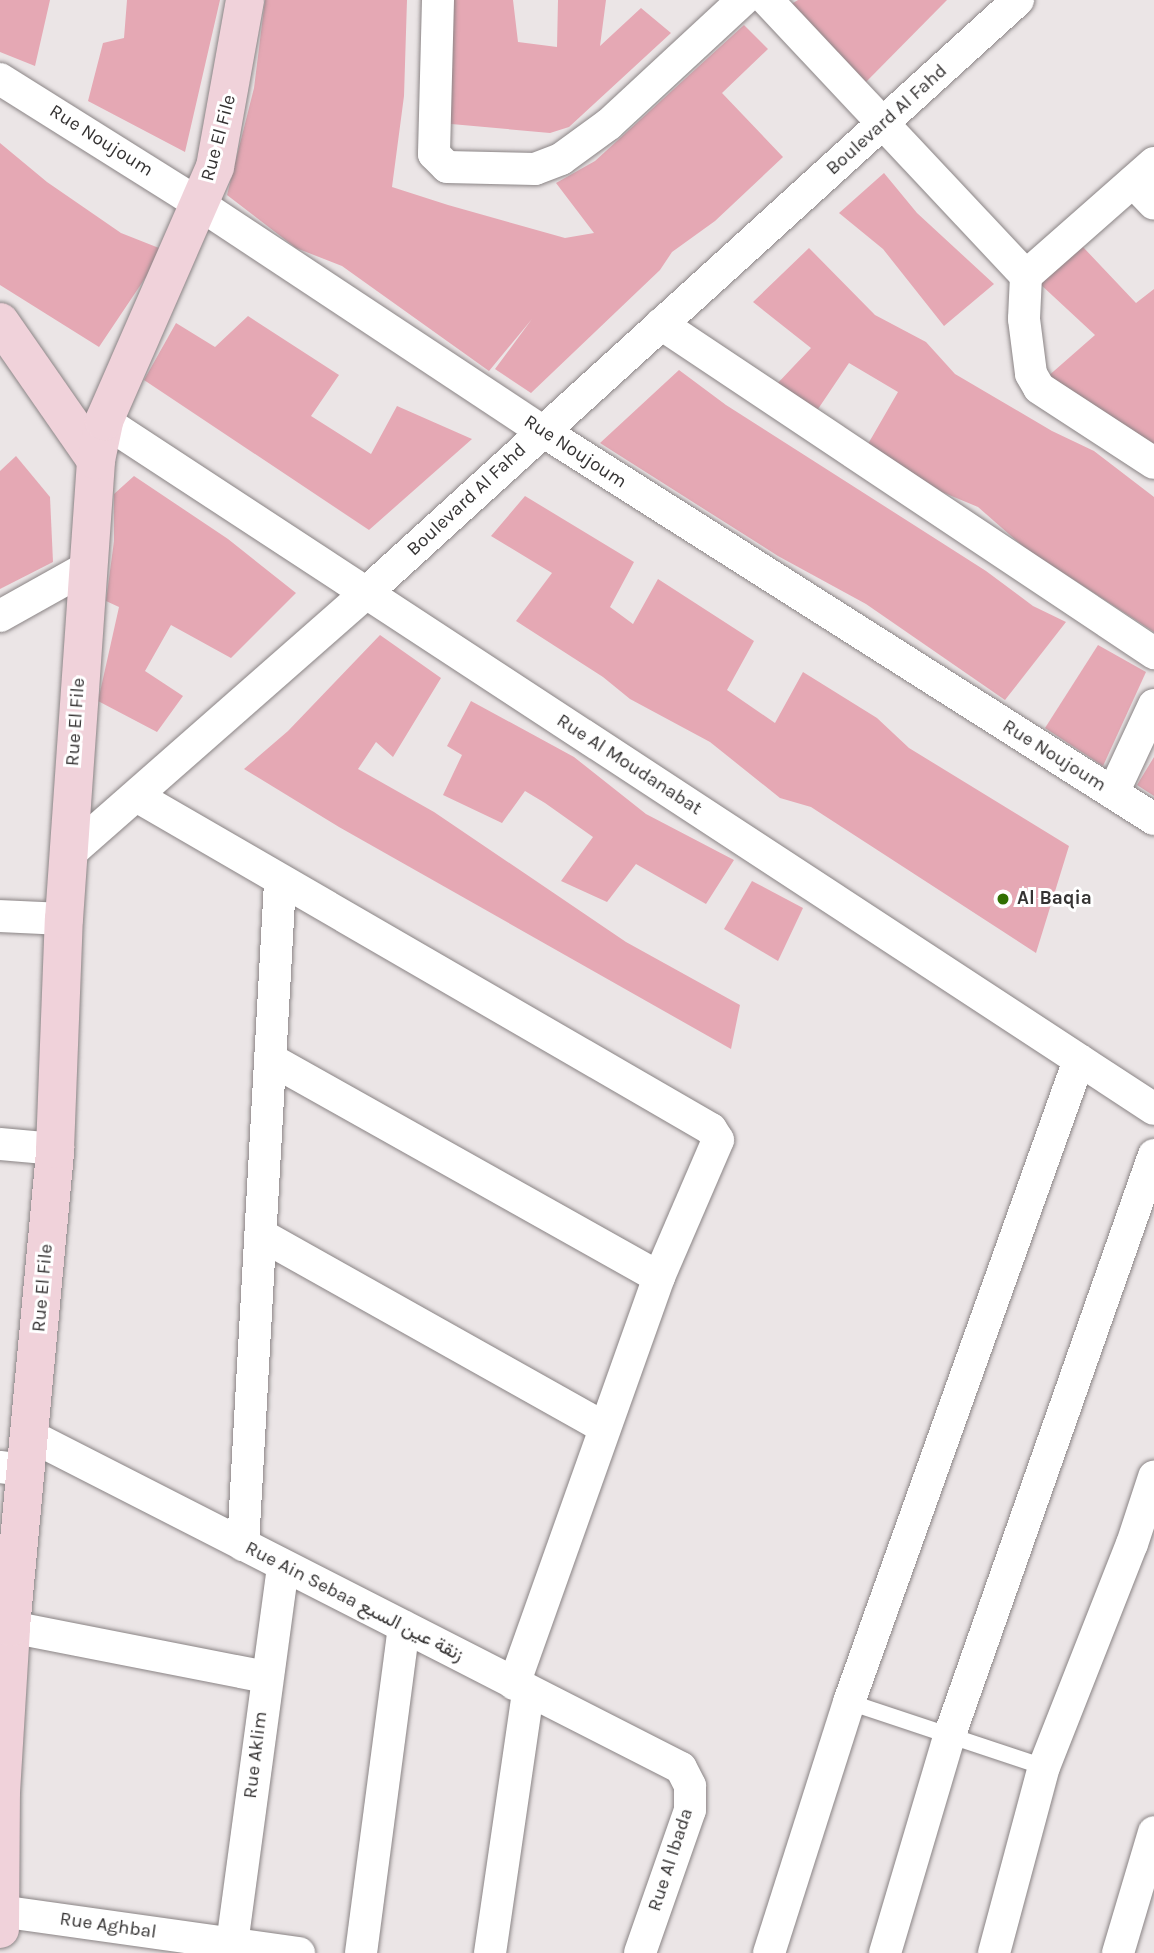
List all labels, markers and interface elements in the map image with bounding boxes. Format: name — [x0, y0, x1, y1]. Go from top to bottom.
street label: Boulevard Al Fahd — [822, 60, 952, 180]
street label: Rue El File — [197, 92, 241, 184]
street label: Rue Noujoum — [45, 100, 157, 182]
street label: Rue Noujoum — [519, 410, 631, 494]
street label: Boulevard Al Fahd — [403, 439, 531, 561]
street label: Rue El File — [62, 677, 90, 767]
street label: Rue Al Moudanabat — [552, 710, 706, 820]
street label: Rue Noujoum — [998, 715, 1110, 797]
place label: Al Baqia — [1017, 888, 1092, 910]
marker: Al Baqia — [995, 891, 1011, 907]
street label: Rue El File — [28, 1243, 58, 1333]
street label: Rue Ain Sebaa زنقة عين السبع — [241, 1537, 467, 1667]
street label: Rue Aklim — [239, 1710, 273, 1800]
street label: Rue Al Ibada — [644, 1806, 698, 1914]
street label: Rue Aghbal — [58, 1908, 158, 1944]

